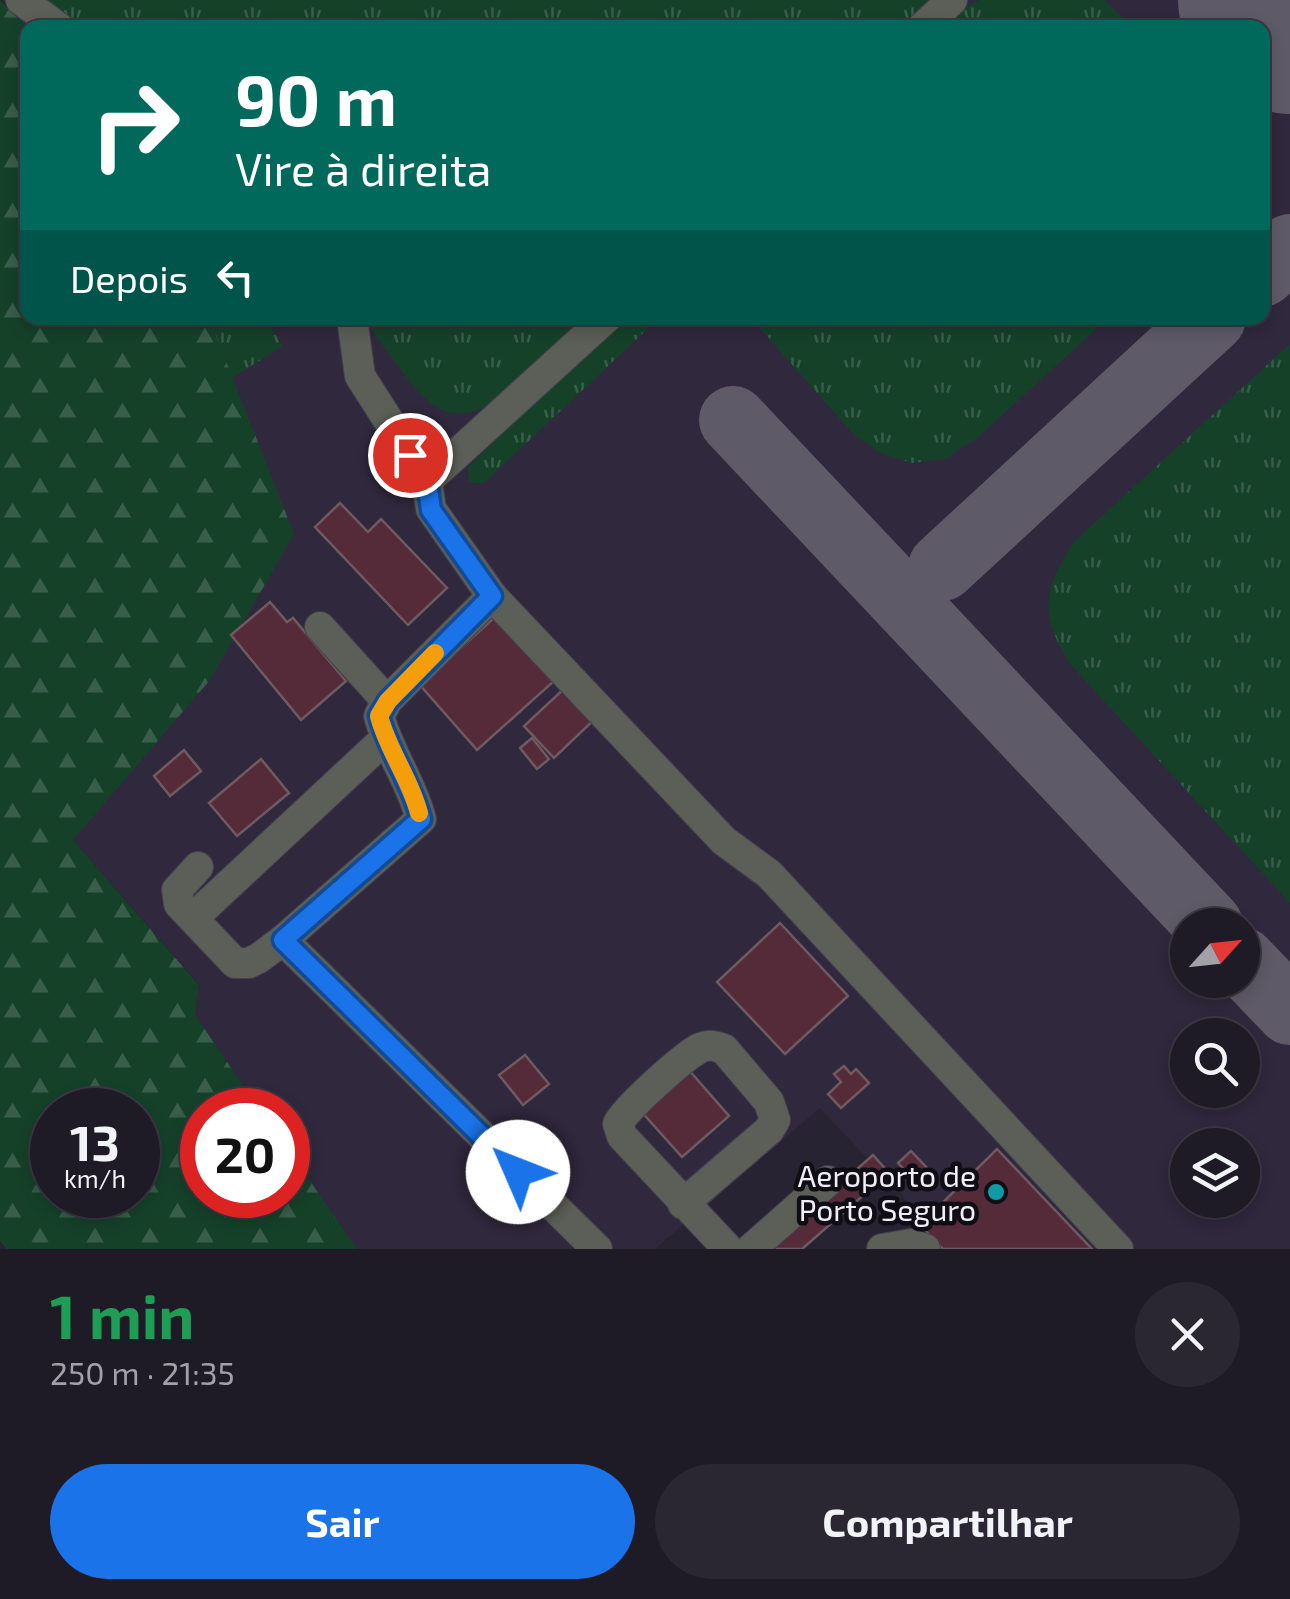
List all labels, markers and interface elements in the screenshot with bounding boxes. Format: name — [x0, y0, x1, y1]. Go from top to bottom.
text: 90 m — [235, 56, 397, 140]
icon: right — [70, 60, 200, 190]
text: Vire à direita — [235, 141, 492, 195]
icon: left — [208, 250, 263, 305]
text: Depois — [70, 255, 188, 301]
pin — [368, 413, 453, 498]
icon: arrive — [383, 428, 438, 483]
north arrow — [1170, 908, 1260, 998]
map controls — [1170, 908, 1260, 1218]
button: search — [1170, 1018, 1260, 1108]
speed limit sign: 20 — [180, 1088, 310, 1218]
text: 13 — [70, 1111, 120, 1171]
position arrow — [466, 1120, 570, 1224]
button: layers — [1170, 1128, 1260, 1218]
place label: Aeroporto de Porto Seguro — [798, 1157, 976, 1227]
text: km/h — [64, 1163, 126, 1193]
marker: Aeroporto de Porto Seguro — [985, 1181, 1007, 1203]
text: 1 min — [50, 1279, 194, 1351]
button: close — [1135, 1282, 1240, 1387]
text: 250 m · 21:35 — [50, 1353, 235, 1391]
button: Sair — [50, 1464, 635, 1579]
button: Compartilhar — [655, 1464, 1240, 1579]

